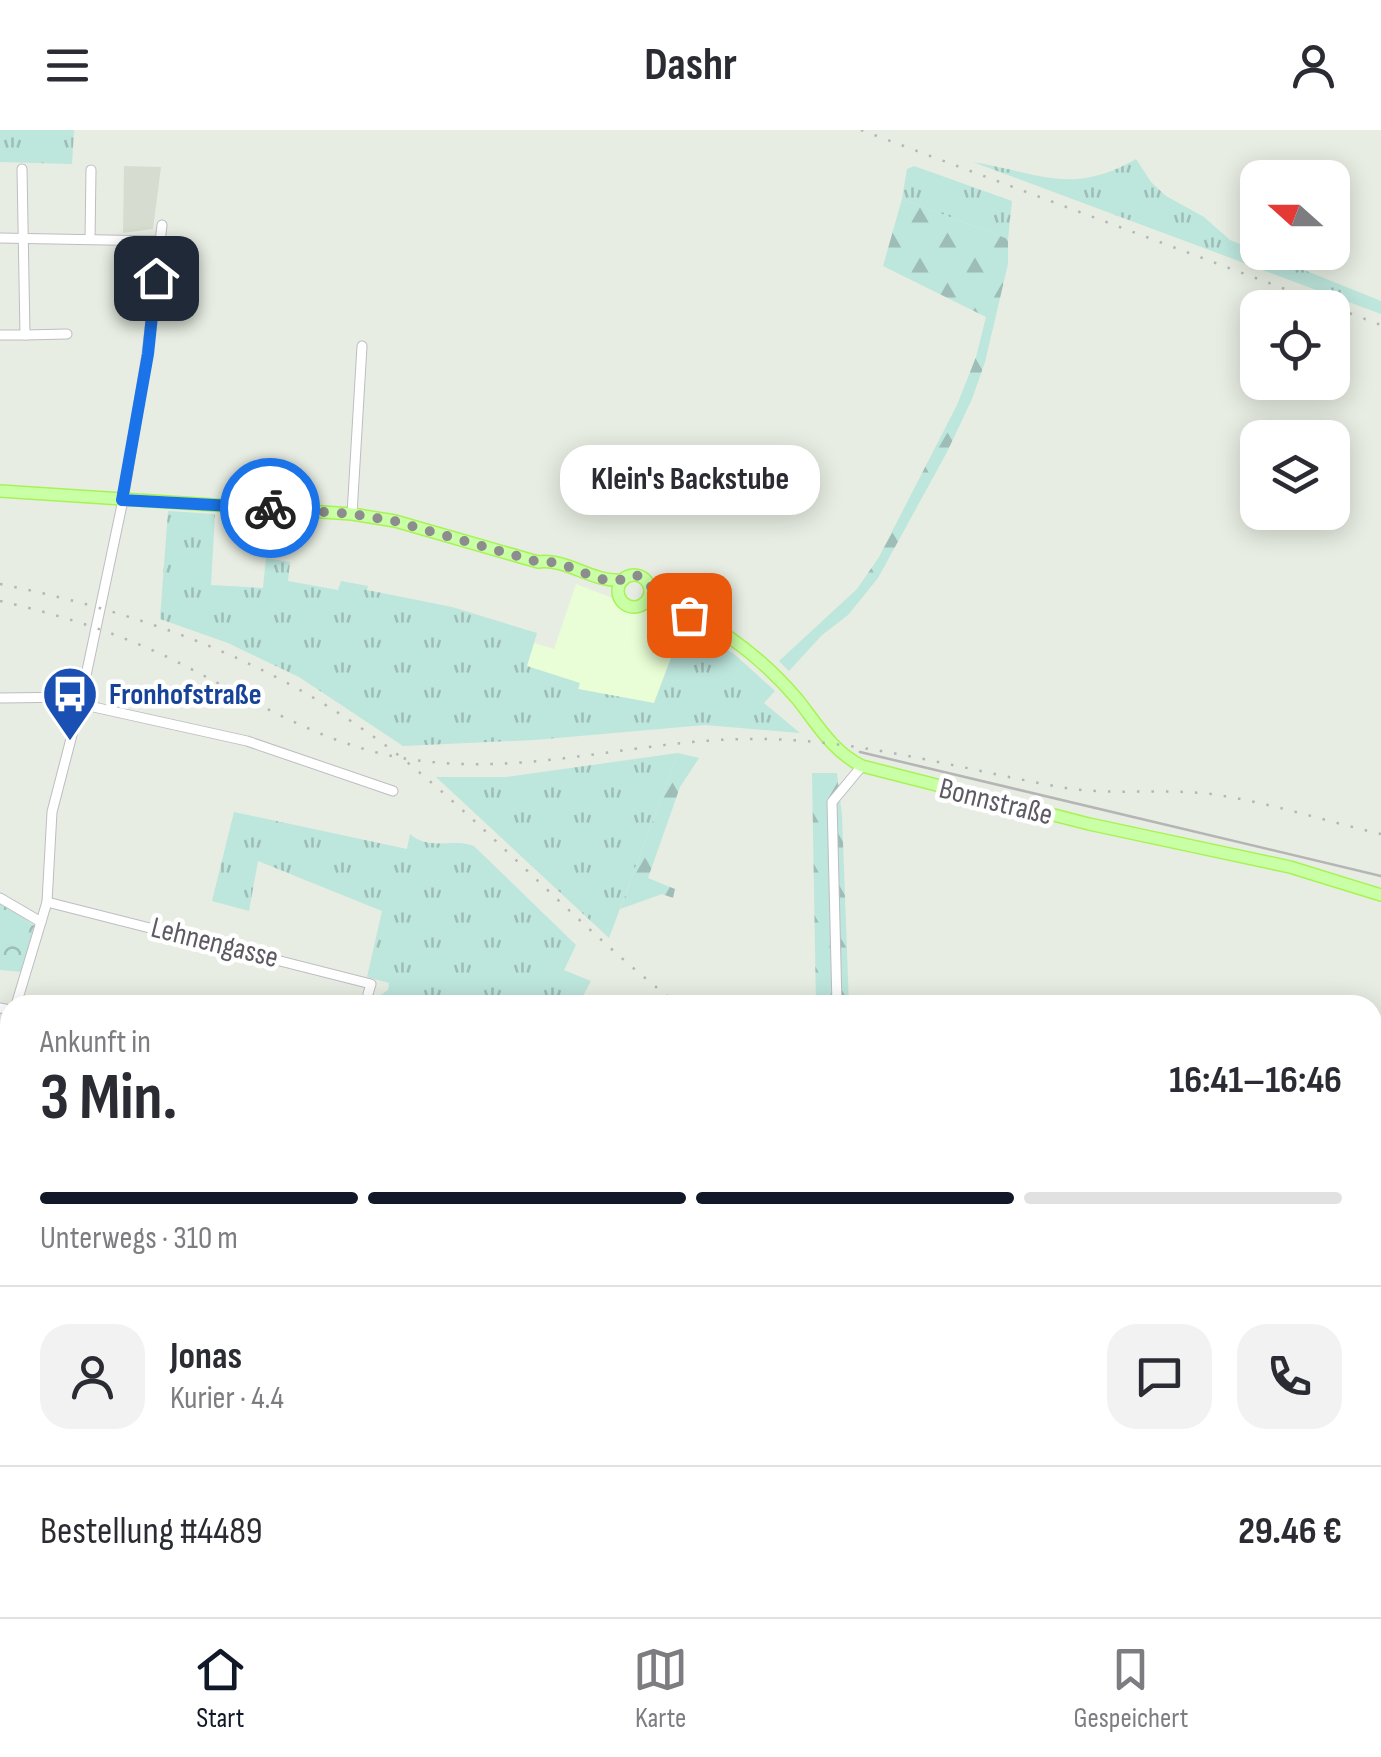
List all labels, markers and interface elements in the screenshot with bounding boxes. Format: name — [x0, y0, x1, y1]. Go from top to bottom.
icon: menu — [40, 38, 95, 93]
text: Dashr — [644, 38, 737, 93]
icon: person — [1286, 38, 1341, 93]
north arrow — [1240, 160, 1350, 270]
map controls — [1240, 160, 1350, 530]
pin — [114, 236, 199, 321]
icon: home — [129, 251, 184, 306]
button: locate — [1240, 290, 1350, 400]
button: layers — [1240, 420, 1350, 530]
callout: Klein's Backstube — [559, 445, 819, 515]
courier — [220, 458, 320, 558]
text: Klein's Backstube — [591, 460, 789, 499]
icon: bike — [243, 481, 298, 536]
pin — [647, 573, 732, 658]
icon: bag — [662, 588, 717, 643]
bus stop icon: Fronhofstraße — [40, 664, 100, 743]
place label: Fronhofstraße — [109, 677, 261, 713]
street label: Bonnstraße — [935, 771, 1056, 833]
street label: Lehnengasse — [147, 910, 282, 976]
text: Ankunft in — [40, 1023, 151, 1062]
text: 16:41–16:46 — [1169, 1058, 1342, 1103]
text: 3 Min. — [40, 1060, 177, 1138]
text: Unterwegs · 310 m — [40, 1219, 238, 1258]
button: person — [40, 1324, 145, 1429]
button: chat — [1107, 1324, 1212, 1429]
button: phone — [1237, 1324, 1342, 1429]
text: Jonas — [170, 1334, 242, 1379]
text: Kurier · 4.4 — [170, 1379, 284, 1418]
text: Bestellung #4489 — [40, 1509, 263, 1554]
text: 29.46 € — [1238, 1509, 1342, 1554]
tab: Start — [193, 1642, 248, 1735]
tab: Karte — [633, 1642, 688, 1735]
tab: Gespeichert — [1074, 1642, 1188, 1735]

